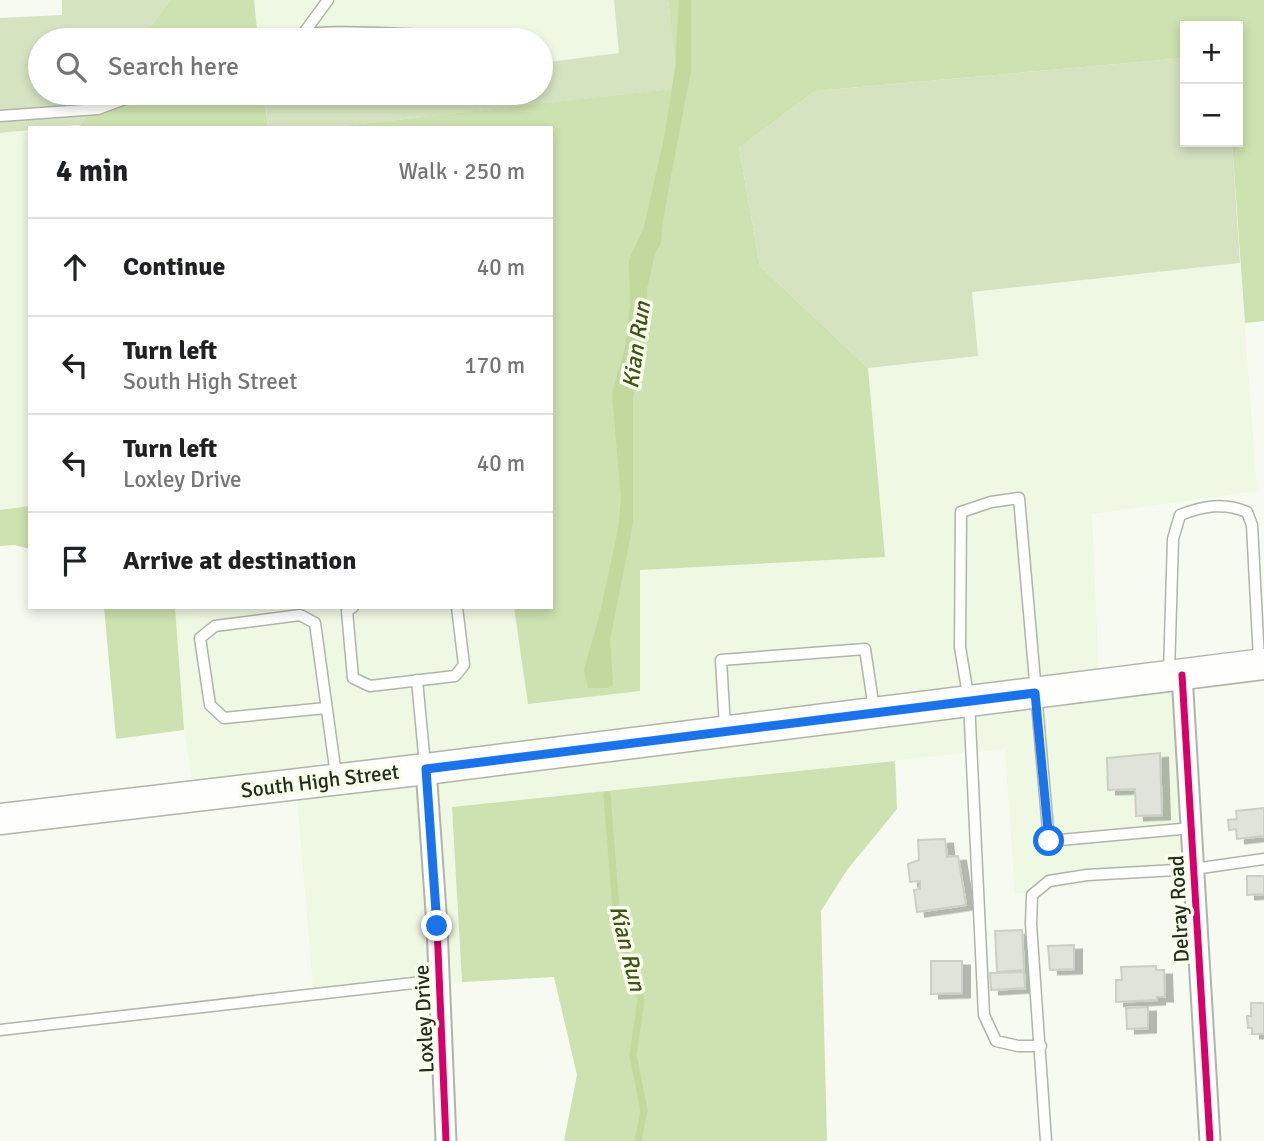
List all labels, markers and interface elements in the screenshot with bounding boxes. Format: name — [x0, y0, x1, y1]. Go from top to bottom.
map controls — [1180, 21, 1243, 147]
button: + — [1180, 21, 1243, 84]
search box — [28, 28, 553, 105]
icon: search — [52, 48, 90, 86]
text: Search here — [108, 51, 239, 83]
button: − — [1180, 84, 1243, 147]
text: 4 min — [56, 153, 128, 190]
text: Walk · 250 m — [399, 157, 525, 186]
icon: ahead — [56, 248, 94, 286]
text: Continue — [123, 251, 225, 283]
text: 40 m — [477, 253, 525, 282]
water label: Kian Run — [616, 298, 657, 390]
text: Turn left — [123, 335, 217, 367]
icon: left — [56, 346, 94, 384]
text: 170 m — [464, 351, 525, 380]
text: South High Street — [123, 367, 297, 396]
text: Turn left — [123, 433, 217, 465]
icon: left — [56, 444, 94, 482]
text: 40 m — [477, 449, 525, 478]
text: Loxley Drive — [123, 465, 242, 494]
icon: arrive — [56, 542, 94, 580]
text: Arrive at destination — [123, 545, 356, 577]
street label: South High Street — [239, 758, 401, 804]
route start — [1033, 825, 1064, 856]
street label: Delray Road — [1163, 855, 1195, 963]
water label: Kian Run — [603, 902, 653, 996]
route end — [421, 910, 452, 941]
street label: Loxley Drive — [408, 964, 440, 1074]

